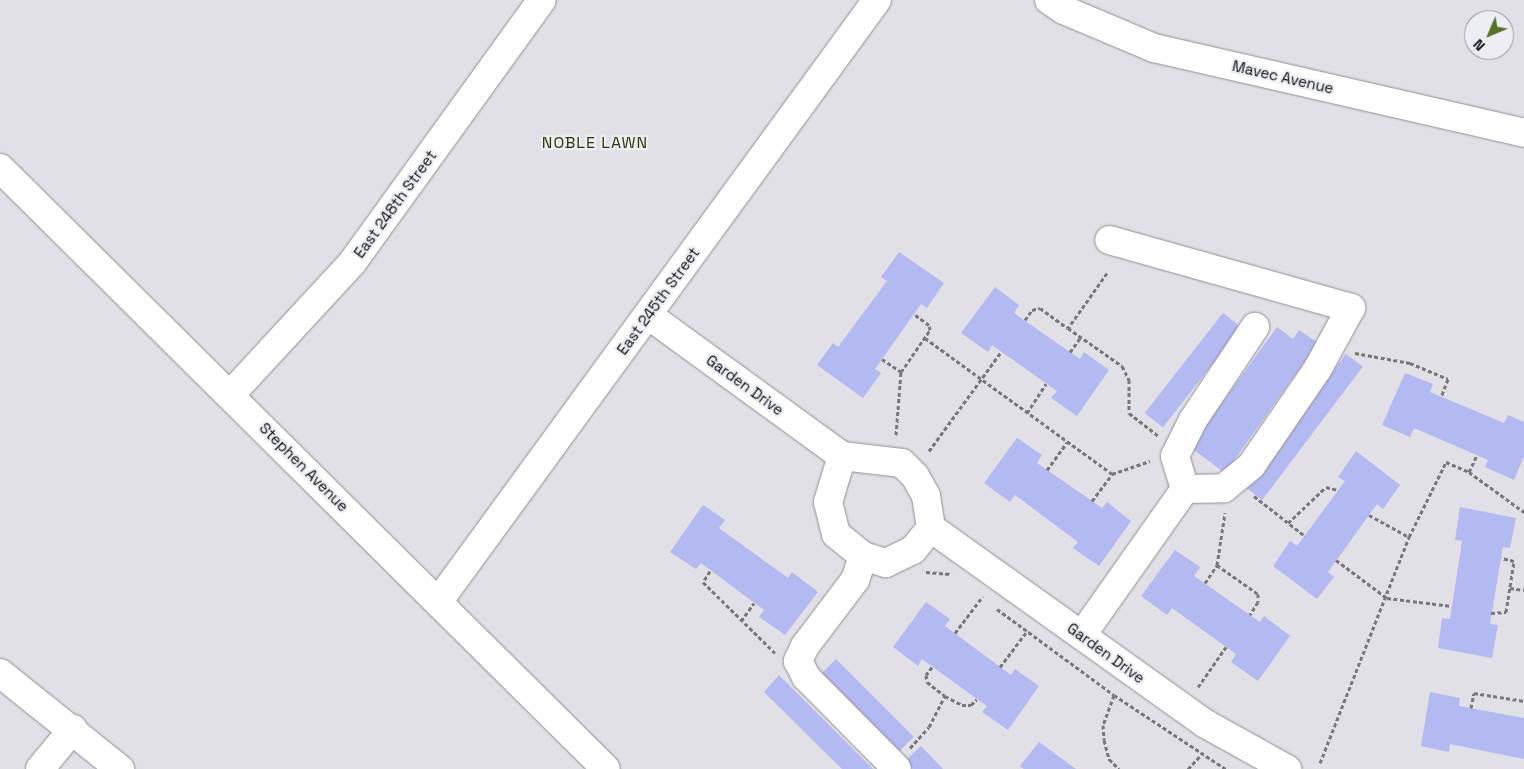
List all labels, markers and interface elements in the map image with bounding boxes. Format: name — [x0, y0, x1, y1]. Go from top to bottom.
north arrow — [1464, 10, 1514, 60]
text: N — [1469, 35, 1489, 55]
street label: Mavec Avenue — [1230, 57, 1336, 97]
district label: NOBLE LAWN — [541, 133, 649, 153]
street label: East 248th Street — [350, 147, 440, 261]
street label: East 245th Street — [613, 244, 703, 358]
street label: Garden Drive — [703, 351, 787, 419]
street label: Stephen Avenue — [256, 419, 352, 515]
street label: Garden Drive — [1064, 619, 1148, 687]

